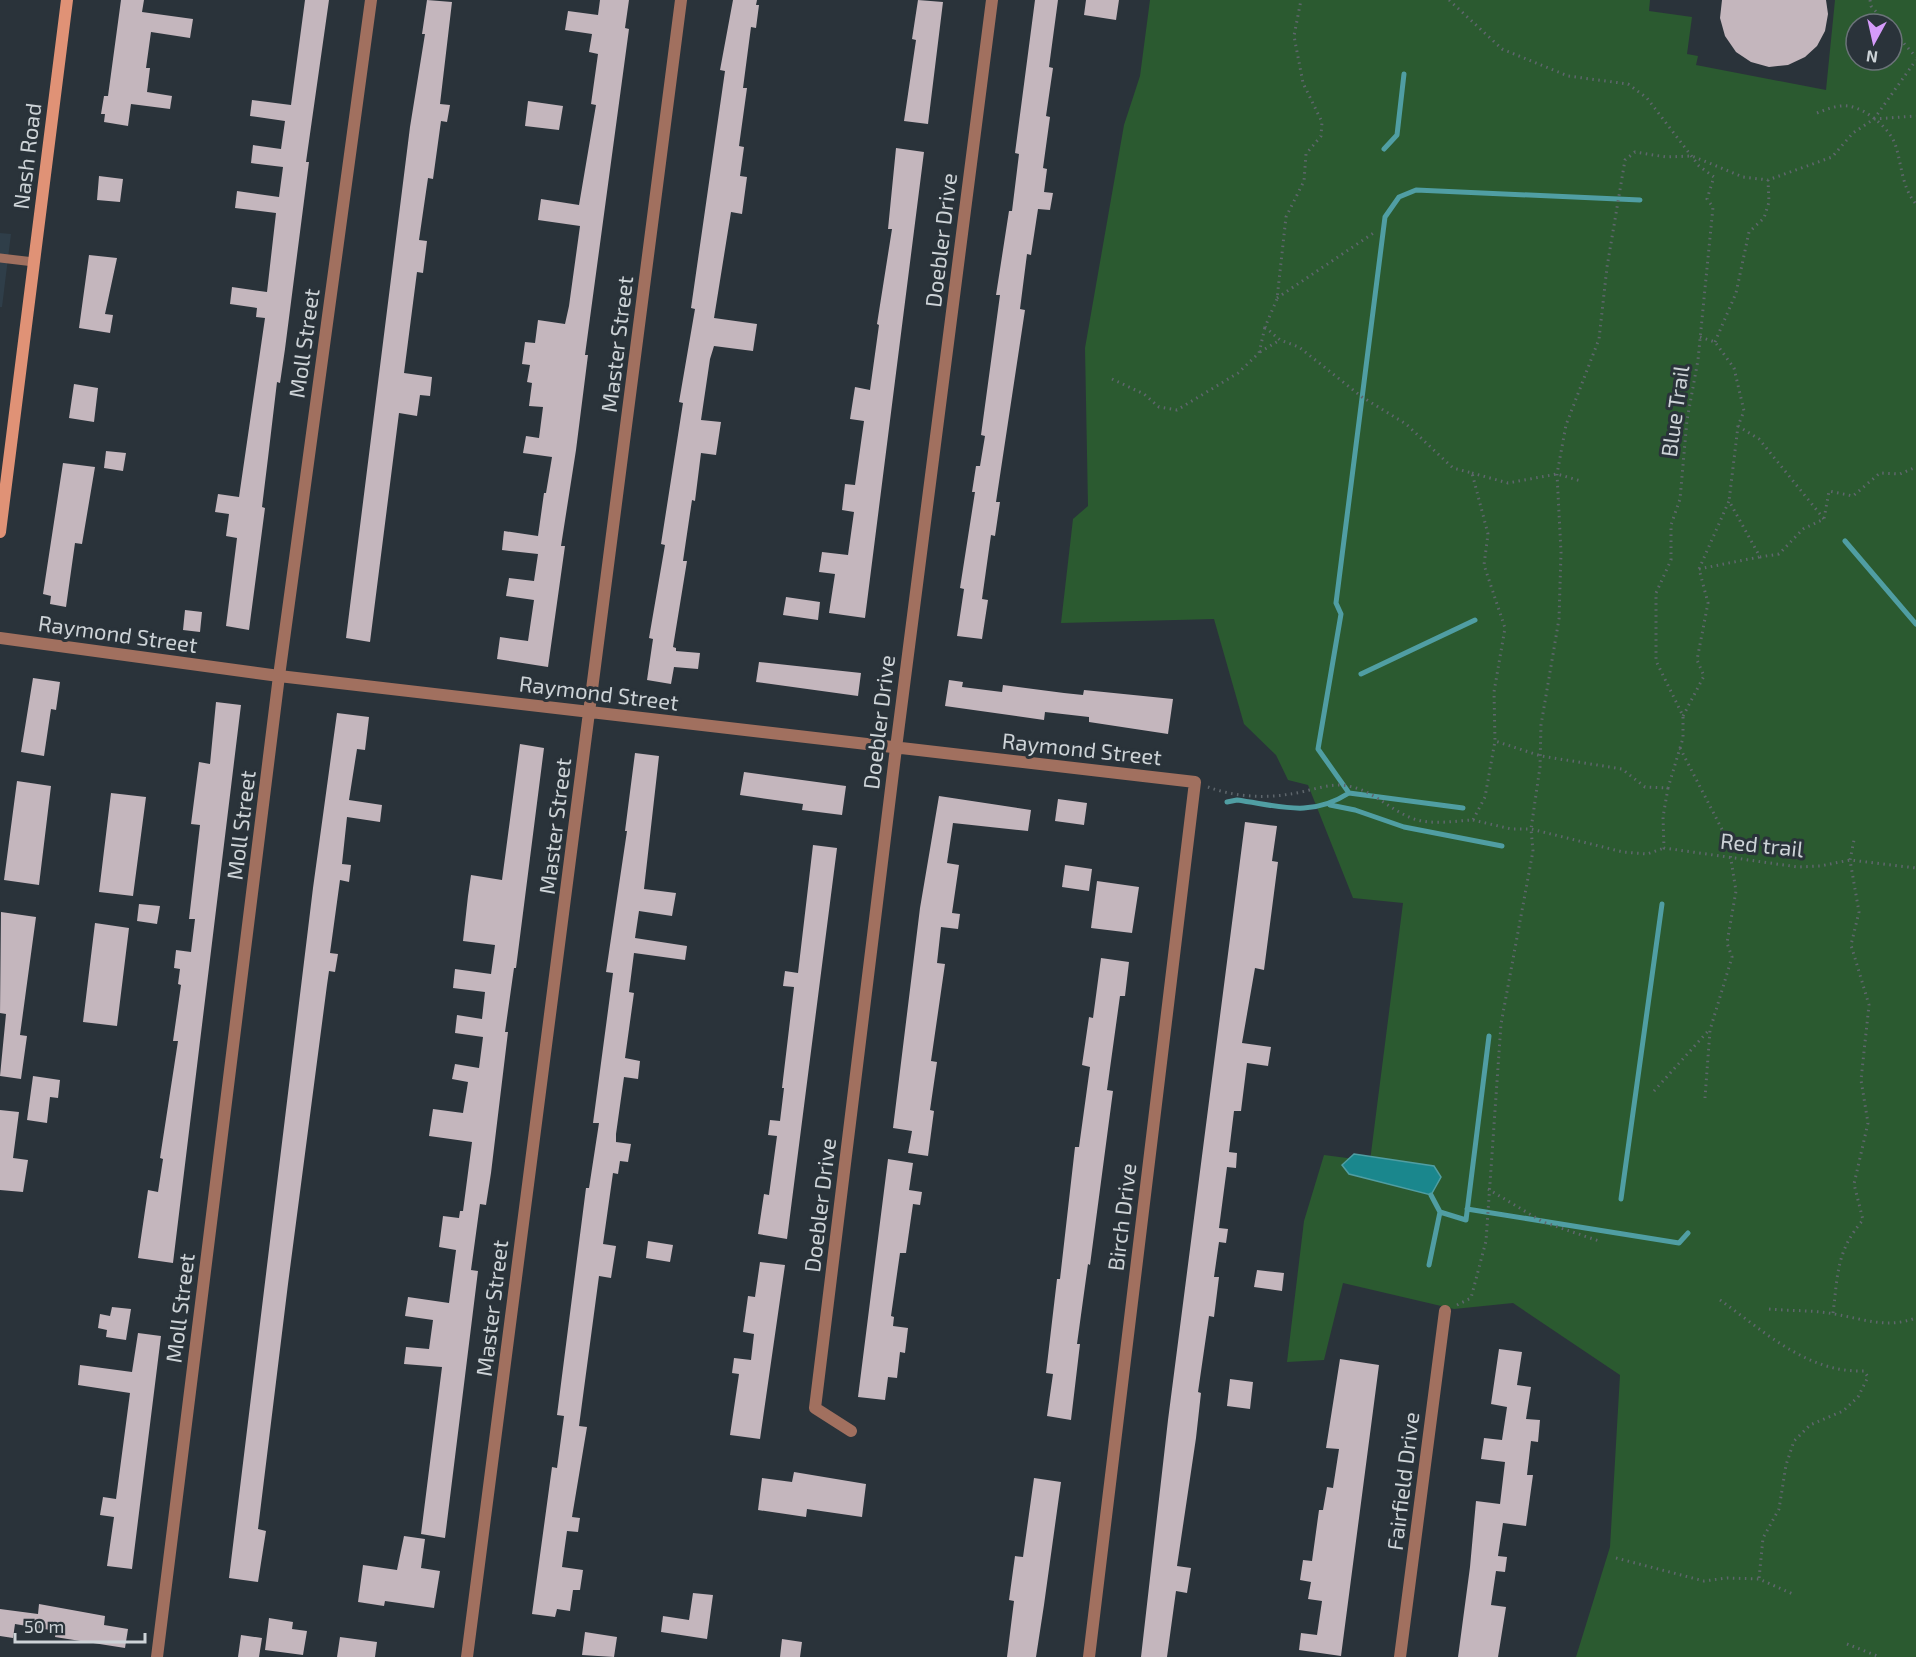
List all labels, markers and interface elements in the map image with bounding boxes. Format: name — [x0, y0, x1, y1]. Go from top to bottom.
north arrow — [1844, 12, 1904, 72]
text: N — [1865, 47, 1879, 68]
street label: Nash Road — [7, 101, 45, 211]
street label: Doebler Drive — [919, 171, 961, 309]
street label: Master Street — [595, 274, 637, 414]
street label: Moll Street — [282, 287, 324, 399]
street label: Blue Trail — [1655, 363, 1693, 459]
street label: Raymond Street — [37, 609, 199, 657]
street label: Doebler Drive — [857, 653, 899, 791]
street label: Raymond Street — [518, 669, 680, 715]
street label: Raymond Street — [1001, 727, 1163, 769]
street label: Master Street — [533, 756, 575, 896]
street label: Moll Street — [220, 769, 260, 881]
street label: Red trail — [1719, 827, 1805, 861]
street label: Doebler Drive — [798, 1136, 840, 1274]
street label: Birch Drive — [1101, 1162, 1141, 1272]
street label: Master Street — [470, 1238, 512, 1378]
street label: Moll Street — [159, 1252, 199, 1364]
street label: Fairfield Drive — [1381, 1410, 1423, 1552]
scale bar — [15, 1606, 146, 1644]
text: 50 m — [24, 1615, 64, 1637]

